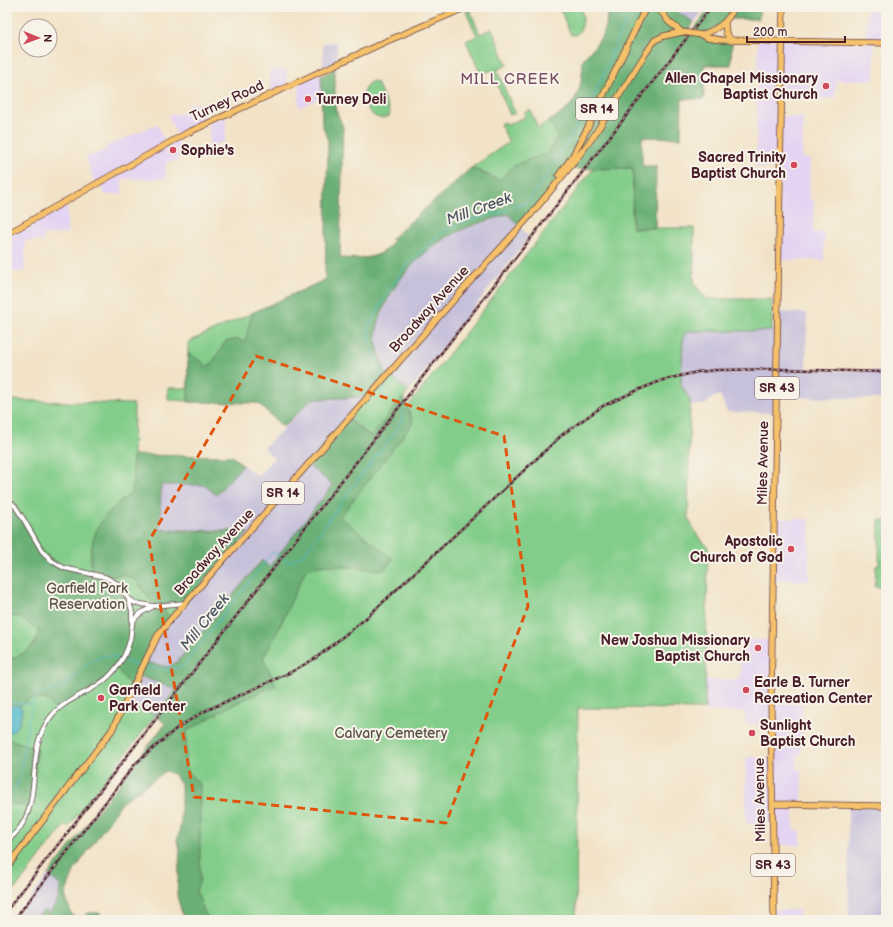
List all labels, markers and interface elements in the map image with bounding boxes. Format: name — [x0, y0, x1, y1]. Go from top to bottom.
north arrow — [18, 18, 58, 58]
scale bar — [747, 18, 845, 44]
text: 200 m — [753, 25, 787, 40]
text: N — [41, 34, 54, 42]
district label: MILL CREEK — [460, 70, 560, 89]
place label: Allen Chapel Missionary Baptist Church — [664, 70, 819, 103]
street label: Turney Road — [187, 77, 267, 125]
marker: Allen Chapel Missionary Baptist Church — [821, 81, 831, 91]
place label: Turney Deli — [316, 91, 386, 108]
marker: Turney Deli — [303, 94, 313, 104]
road number: SR 14 — [576, 98, 618, 120]
place label: Sophie's — [181, 142, 234, 159]
marker: Sophie's — [168, 145, 178, 155]
place label: Sacred Trinity Baptist Church — [691, 149, 787, 182]
marker: Sacred Trinity Baptist Church — [789, 160, 799, 170]
water label: Mill Creek — [444, 188, 515, 230]
street label: Broadway Avenue — [386, 262, 472, 356]
road number: SR 43 — [755, 377, 799, 399]
street label: Miles Avenue — [754, 421, 772, 505]
road number: SR 14 — [262, 482, 304, 504]
street label: Broadway Avenue — [171, 505, 257, 599]
place label: Apostolic Church of God — [690, 533, 783, 566]
marker: Apostolic Church of God — [786, 544, 796, 554]
park label: Garfield Park Reservation — [46, 580, 128, 613]
water label: Mill Creek — [176, 589, 234, 654]
place label: New Joshua Missionary Baptist Church — [601, 632, 751, 665]
marker: New Joshua Missionary Baptist Church — [753, 643, 763, 653]
place label: Earle B. Turner Recreation Center — [754, 674, 873, 707]
place label: Garfield Park Center — [109, 682, 186, 715]
marker: Earle B. Turner Recreation Center — [741, 685, 751, 695]
marker: Garfield Park Center — [96, 693, 106, 703]
place label: Sunlight Baptist Church — [760, 717, 855, 750]
park label: Calvary Cemetery — [335, 725, 448, 742]
marker: Sunlight Baptist Church — [747, 728, 757, 738]
street label: Miles Avenue — [751, 758, 769, 842]
road number: SR 43 — [751, 854, 795, 876]

